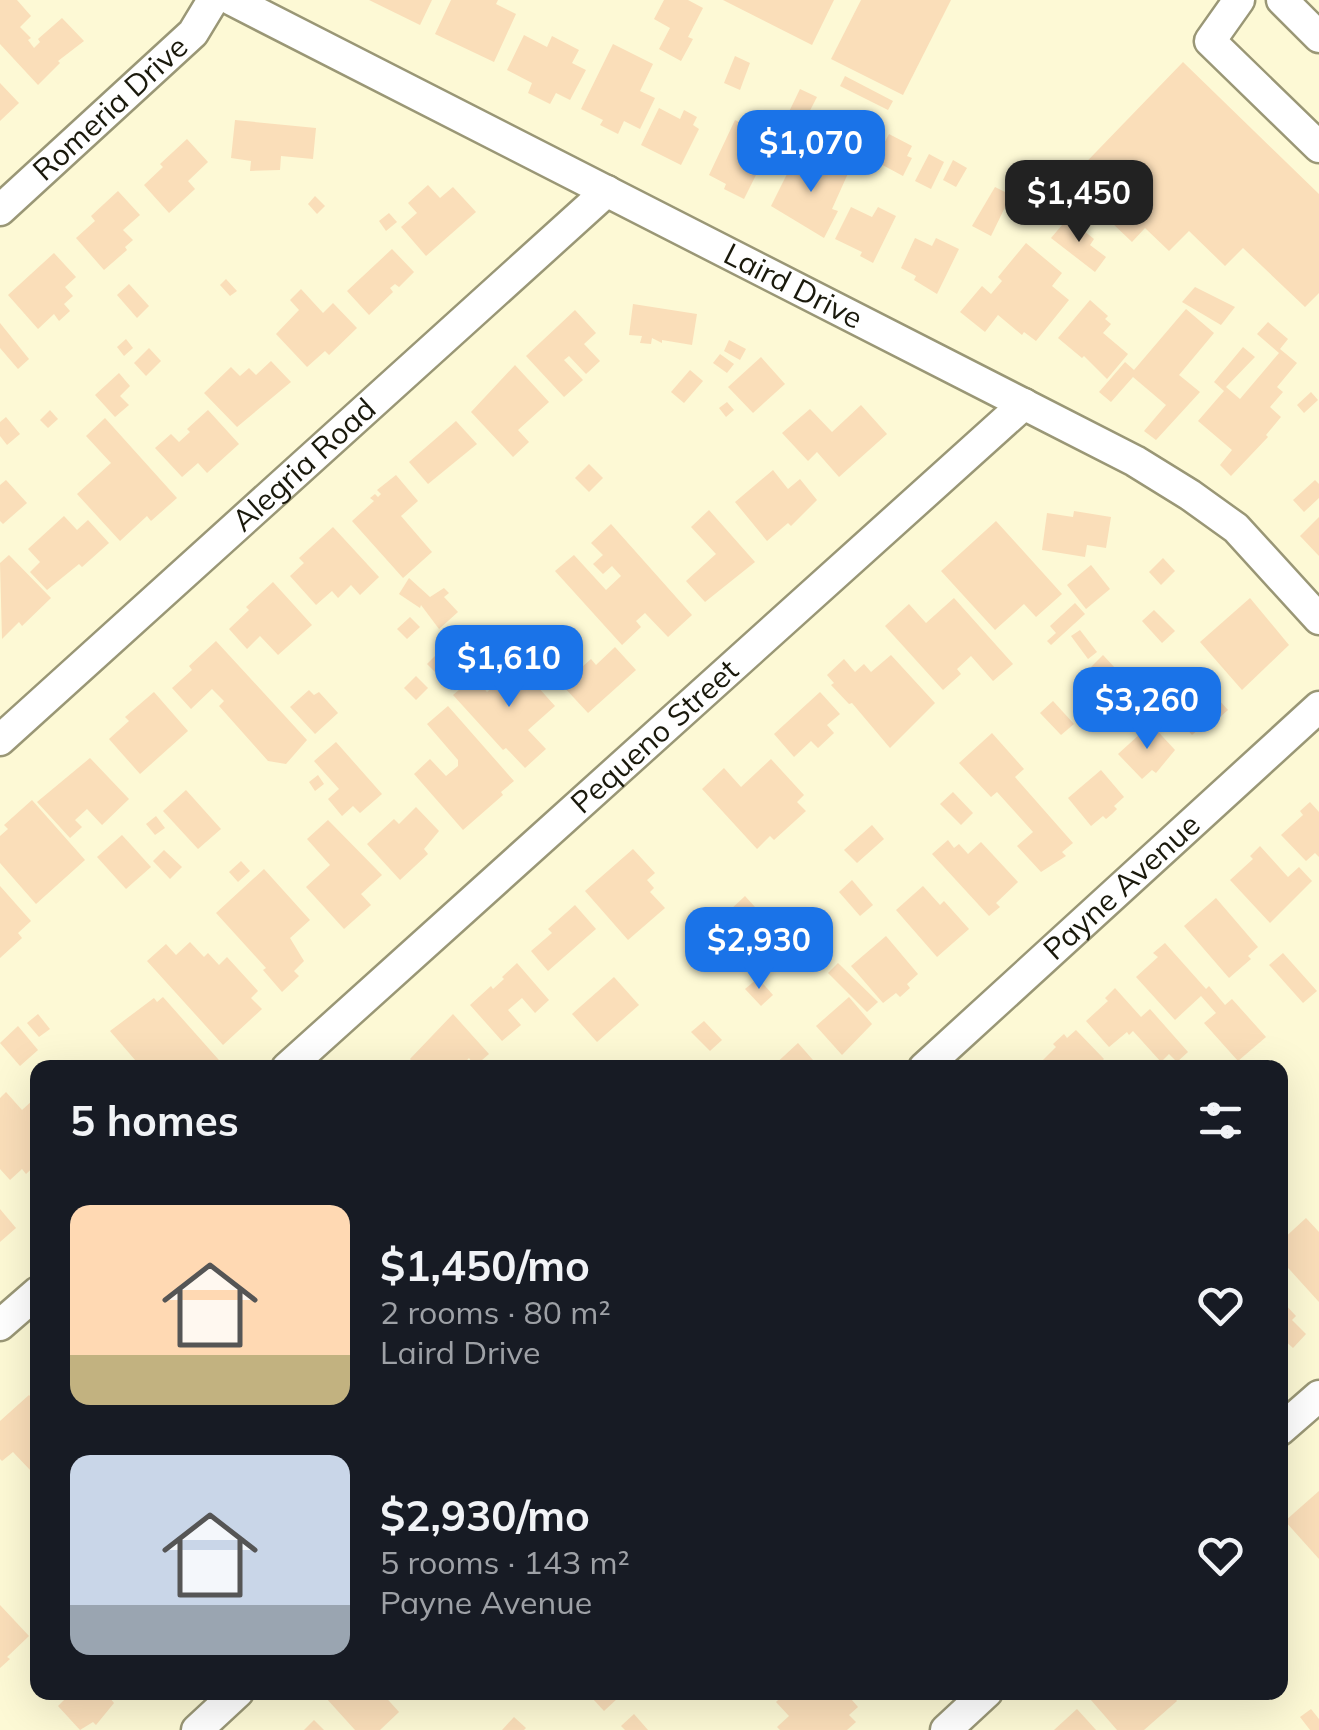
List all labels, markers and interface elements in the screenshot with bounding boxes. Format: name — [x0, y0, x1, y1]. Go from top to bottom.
street label: Romeria Drive — [25, 27, 195, 188]
pin: $1,070 — [730, 110, 892, 195]
text: $1,070 — [759, 122, 863, 162]
pin: $1,450 — [998, 160, 1160, 245]
text: $1,450 — [1027, 172, 1131, 212]
street label: Laird Drive — [718, 234, 869, 337]
street label: Alegria Road — [224, 389, 383, 539]
pin: $1,610 — [428, 625, 590, 710]
text: $1,610 — [457, 637, 561, 677]
street label: Pequeno Street — [562, 651, 746, 821]
pin: $3,260 — [1066, 667, 1228, 752]
text: $3,260 — [1095, 679, 1199, 719]
street label: Payne Avenue — [1035, 805, 1207, 968]
pin: $2,930 — [678, 907, 840, 992]
text: $2,930 — [707, 919, 811, 959]
icon: filters — [1193, 1093, 1248, 1148]
text: 5 homes — [70, 1094, 239, 1147]
text: $1,450/mo — [380, 1239, 590, 1292]
icon: home — [150, 1245, 270, 1365]
icon: heart — [1193, 1278, 1248, 1333]
text: 2 rooms · 80 m² — [380, 1292, 611, 1332]
text: Laird Drive — [380, 1332, 541, 1372]
text: $2,930/mo — [380, 1489, 590, 1542]
icon: home — [150, 1495, 270, 1615]
icon: heart — [1193, 1528, 1248, 1583]
text: 5 rooms · 143 m² — [380, 1542, 630, 1582]
text: Payne Avenue — [380, 1582, 592, 1622]

